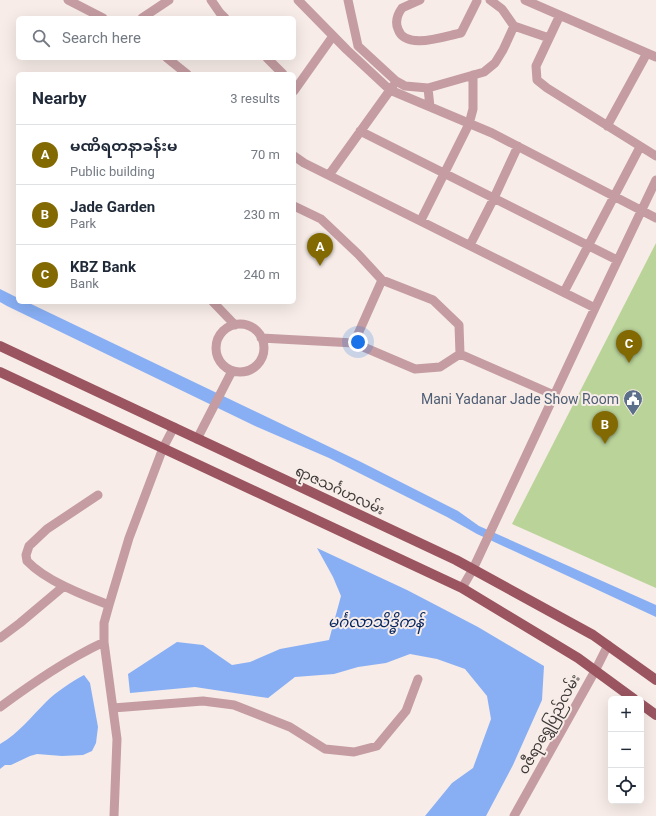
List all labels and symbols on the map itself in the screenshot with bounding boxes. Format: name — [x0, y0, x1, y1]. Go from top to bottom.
pin: A — [307, 233, 333, 266]
pin: C — [616, 330, 642, 363]
your location — [348, 332, 368, 352]
public building icon: Mani Yadanar Jade Show Room — [622, 388, 644, 416]
place label: Mani Yadanar Jade Show Room — [421, 391, 619, 407]
pin: B — [592, 411, 618, 444]
street label: ရာဇသင်္ဂဟလမ်း — [291, 461, 388, 521]
water label: မင်္ဂလာသိဒ္ဓိကန် — [328, 611, 427, 635]
street label: ဝဇီရာရွှေပြည်လမ်း — [513, 670, 587, 779]

